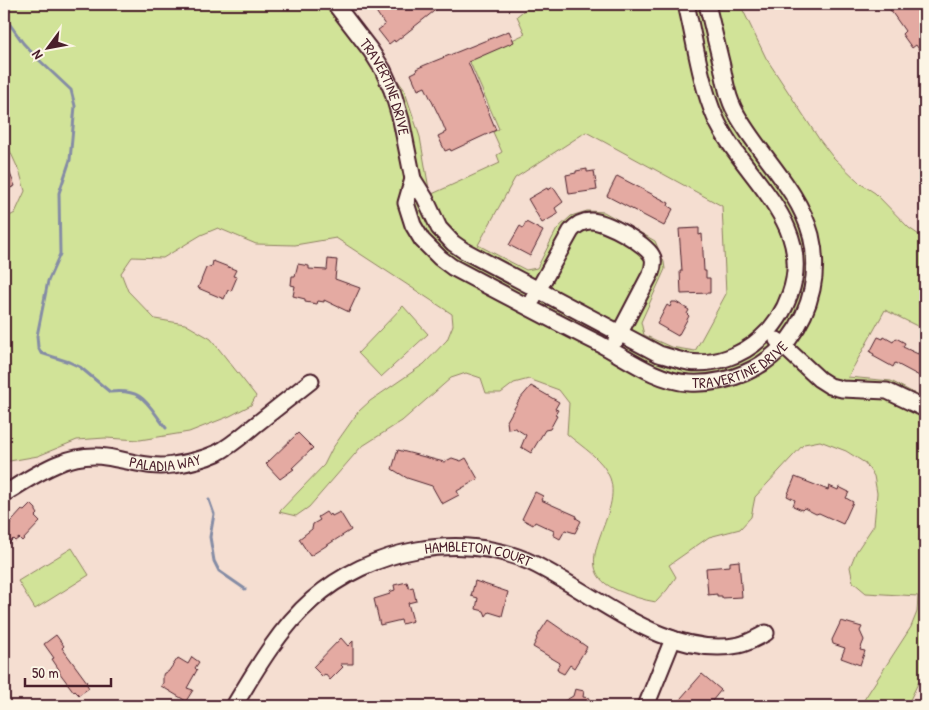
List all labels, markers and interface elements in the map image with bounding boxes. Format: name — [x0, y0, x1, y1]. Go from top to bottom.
north arrow — [22, 22, 72, 72]
street label: TRAVERTINE DRIVE — [355, 34, 415, 137]
text: N — [26, 46, 47, 63]
street label: TRAVERTINE DRIVE — [692, 336, 793, 393]
street label: PALADIA WAY — [127, 448, 204, 476]
street label: HAMBLETON COURT — [423, 536, 536, 572]
scale bar — [25, 655, 111, 687]
text: 50 m — [32, 662, 59, 683]

